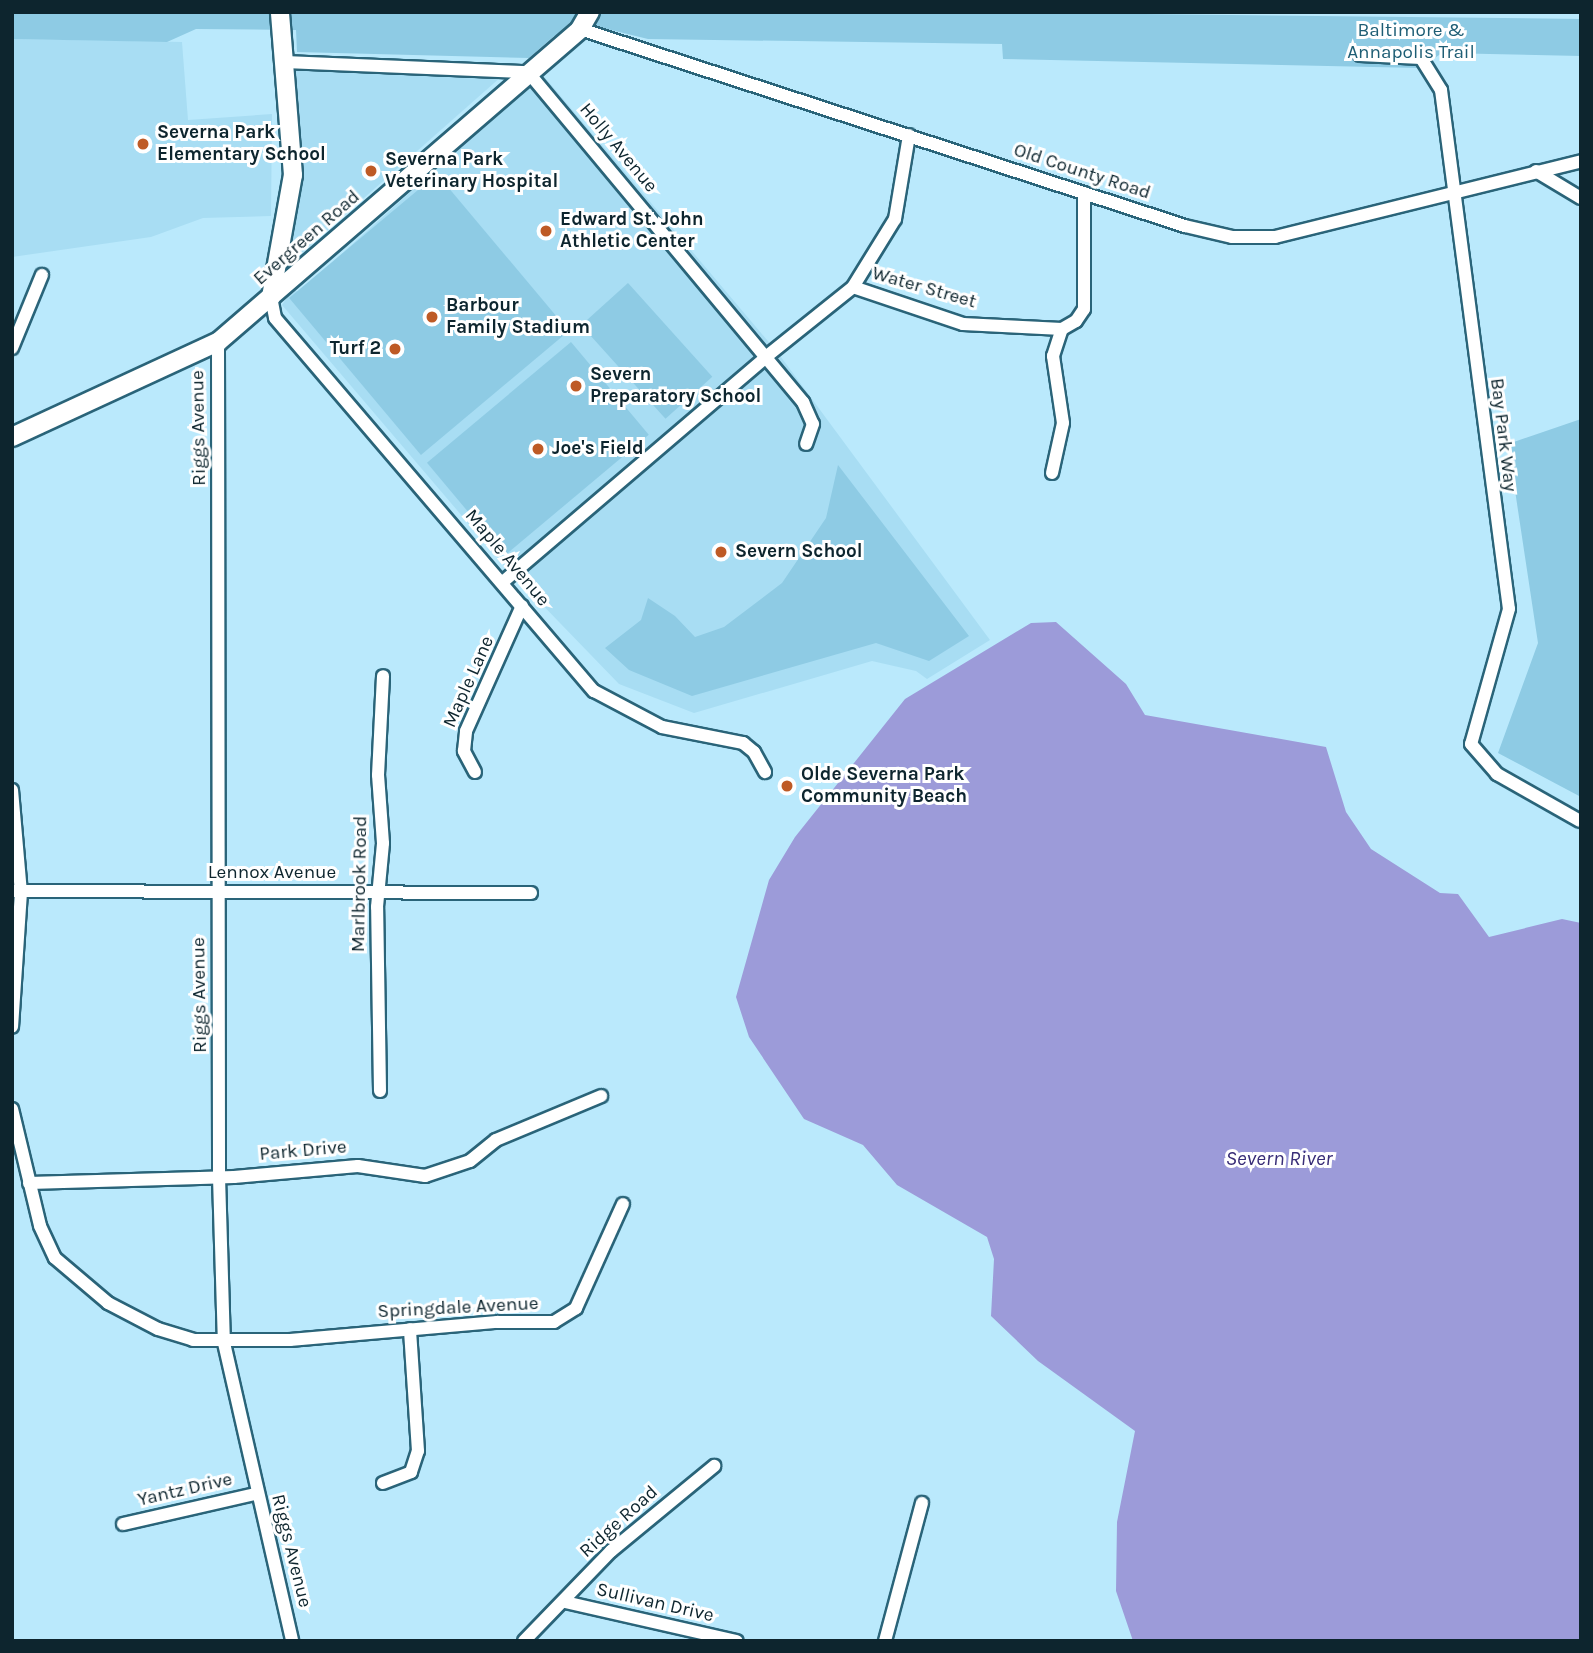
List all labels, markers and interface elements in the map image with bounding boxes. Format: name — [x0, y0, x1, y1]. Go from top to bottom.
park label: Baltimore & Annapolis Trail — [1347, 20, 1475, 64]
street label: Holly Avenue — [574, 99, 662, 197]
place label: Severna Park Elementary School — [157, 122, 326, 166]
marker: Severna Park Elementary School — [135, 136, 151, 152]
street label: Old County Road — [1011, 139, 1153, 205]
place label: Severna Park Veterinary Hospital — [385, 149, 558, 193]
marker: Severna Park Veterinary Hospital — [363, 163, 379, 179]
street label: Evergreen Road — [249, 186, 365, 290]
place label: Edward St. John Athletic Center — [560, 209, 704, 253]
marker: Edward St. John Athletic Center — [538, 223, 554, 239]
street label: Water Street — [869, 262, 979, 314]
place label: Barbour Family Stadium — [446, 295, 590, 339]
marker: Barbour Family Stadium — [424, 309, 440, 325]
place label: Turf 2 — [330, 338, 381, 360]
marker: Turf 2 — [387, 341, 403, 357]
place label: Severn Preparatory School — [590, 364, 761, 408]
street label: Riggs Avenue — [187, 370, 211, 486]
street label: Bay Park Way — [1485, 377, 1521, 493]
marker: Severn Preparatory School — [568, 378, 584, 394]
place label: Joe's Field — [552, 438, 644, 460]
marker: Joe's Field — [530, 441, 546, 457]
street label: Maple Avenue — [460, 505, 554, 611]
place label: Severn School — [735, 541, 863, 563]
marker: Severn School — [713, 544, 729, 560]
street label: Maple Lane — [439, 633, 499, 731]
place label: Olde Severna Park Community Beach — [801, 764, 967, 808]
marker: Olde Severna Park Community Beach — [779, 778, 795, 794]
street label: Marlbrook Road — [347, 816, 373, 952]
street label: Lennox Avenue — [208, 862, 336, 884]
street label: Riggs Avenue — [188, 937, 212, 1053]
street label: Park Drive — [258, 1136, 348, 1166]
water label: Severn River — [1225, 1145, 1333, 1171]
street label: Springdale Avenue — [377, 1292, 539, 1324]
street label: Yantz Drive — [136, 1468, 234, 1512]
street label: Ridge Road — [575, 1481, 663, 1563]
street label: Riggs Avenue — [266, 1492, 316, 1610]
street label: Sullivan Drive — [594, 1578, 716, 1628]

